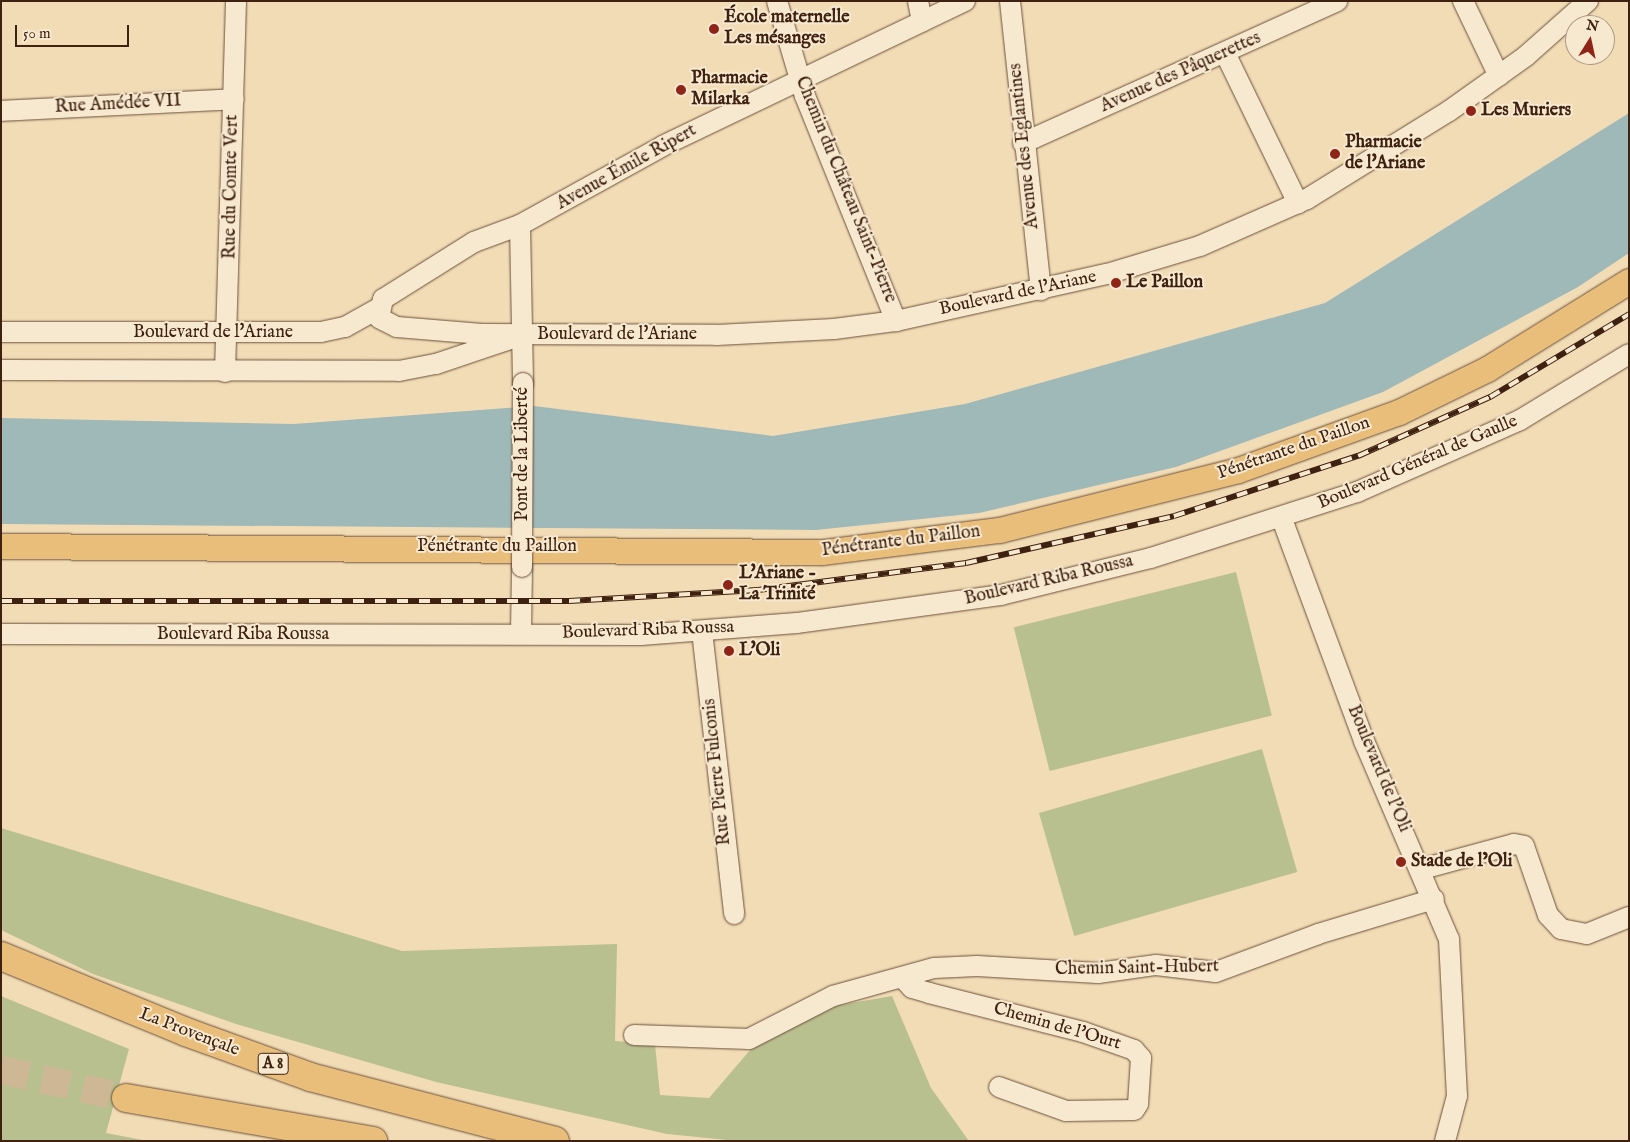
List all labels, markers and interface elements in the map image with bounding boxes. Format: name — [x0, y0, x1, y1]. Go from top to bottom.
place label: École maternelle Les mésanges — [724, 8, 849, 50]
scale bar — [18, 15, 131, 47]
north arrow — [1565, 15, 1615, 65]
text: N — [1585, 16, 1600, 36]
marker: École maternelle Les mésanges — [708, 23, 720, 35]
text: 50 m — [23, 24, 51, 43]
street label: Avenue des Pâquerettes — [1097, 28, 1265, 118]
street label: Avenue des Eglantines — [1006, 62, 1044, 230]
place label: Pharmacie Milarka — [691, 69, 768, 112]
street label: Chemin du Château Saint-Pierre — [790, 74, 900, 306]
marker: Pharmacie Milarka — [675, 84, 687, 96]
street label: Rue Amédée VII — [54, 91, 182, 119]
place label: Les Muriers — [1481, 100, 1571, 122]
marker: Les Muriers — [1465, 105, 1477, 117]
street label: Rue du Comte Vert — [220, 114, 244, 260]
street label: Avenue Émile Ripert — [553, 121, 701, 215]
place label: Pharmacie de l'Ariane — [1345, 133, 1425, 176]
marker: Pharmacie de l'Ariane — [1329, 148, 1341, 160]
street label: Boulevard de l'Ariane — [938, 267, 1098, 321]
place label: Le Paillon — [1126, 272, 1203, 294]
marker: Le Paillon — [1110, 277, 1122, 289]
street label: Boulevard de l'Ariane — [133, 322, 293, 344]
street label: Boulevard de l'Ariane — [537, 324, 697, 346]
street label: Pont de la Liberté — [512, 387, 534, 521]
street label: Boulevard Général de Gaulle — [1315, 411, 1521, 515]
street label: Pénétrante du Paillon — [1215, 413, 1373, 485]
street label: Pénétrante du Paillon — [821, 522, 981, 562]
street label: Pénétrante du Paillon — [417, 536, 577, 558]
street label: Boulevard Riba Roussa — [963, 551, 1135, 611]
place label: L'Ariane - La Trinité — [739, 564, 816, 606]
marker: L'Ariane - La Trinité — [721, 578, 735, 592]
street label: Boulevard Riba Roussa — [561, 617, 735, 645]
street label: Boulevard Riba Roussa — [157, 624, 329, 646]
place label: L'Oli — [739, 640, 780, 662]
marker: L'Oli — [723, 645, 735, 657]
street label: Rue Pierre Fulconis — [700, 697, 736, 847]
street label: Boulevard de l'Oli — [1341, 702, 1415, 836]
place label: Stade de l’Oli — [1411, 851, 1512, 873]
marker: Stade de l’Oli — [1395, 856, 1407, 868]
street label: Chemin Saint-Hubert — [1055, 957, 1219, 981]
street label: Chemin de l'Ourt — [991, 998, 1123, 1056]
street label: La Provençale — [136, 1004, 242, 1062]
road number: A 8 — [257, 1050, 289, 1078]

